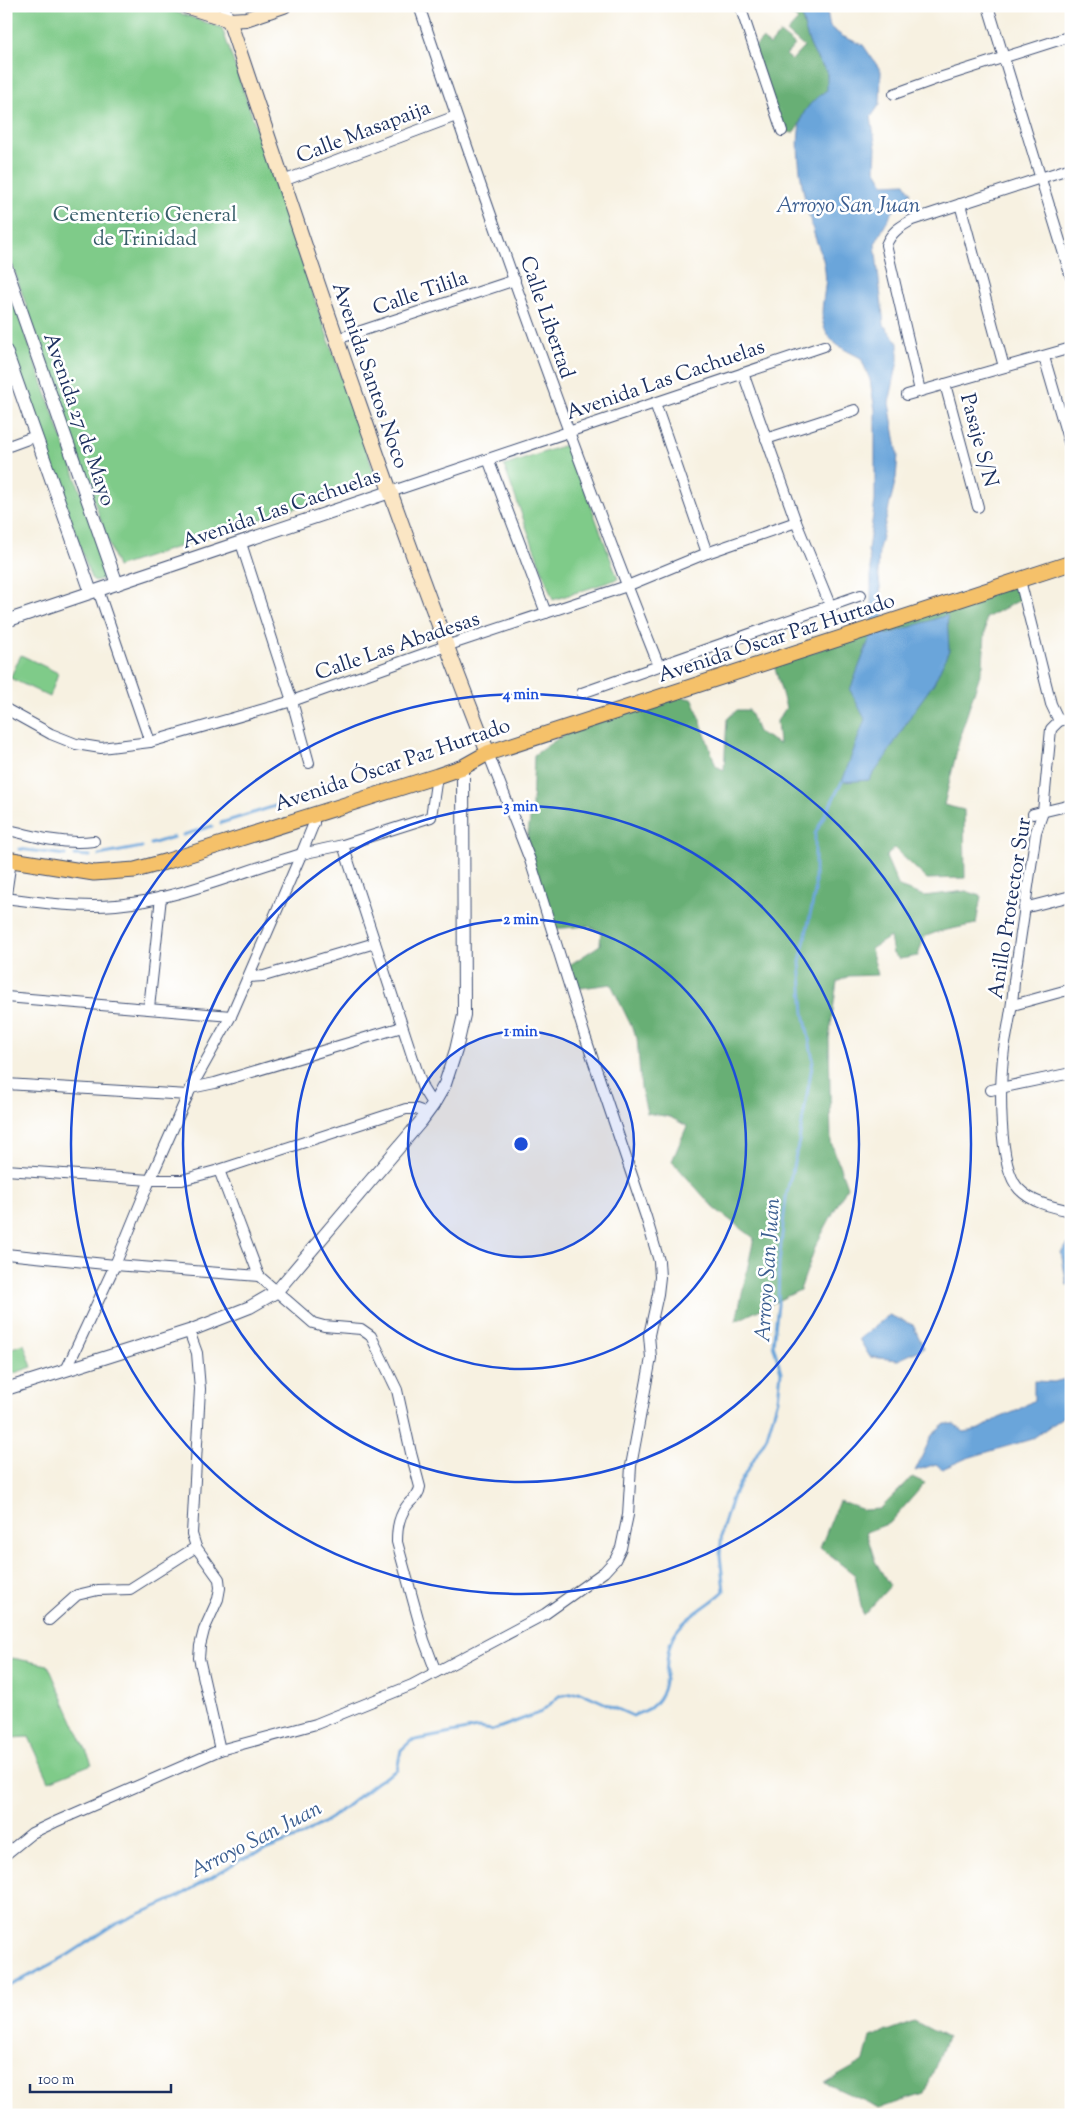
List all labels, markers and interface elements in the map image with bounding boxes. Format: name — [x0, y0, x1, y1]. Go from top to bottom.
street label: Calle Masapaija — [292, 93, 435, 172]
water label: Arroyo San Juan — [776, 191, 921, 223]
park label: Cementerio General de Trinidad — [53, 201, 237, 255]
street label: Calle Libertad — [511, 252, 581, 383]
street label: Calle Tilila — [369, 263, 473, 324]
street label: Avenida Santos Noco — [323, 279, 415, 473]
street label: Avenida 27 de Mayo — [34, 329, 122, 510]
street label: Avenida Las Cachuelas — [562, 333, 769, 429]
street label: Pasaje S/N — [951, 390, 1005, 491]
street label: Avenida Las Cachuelas — [178, 462, 385, 558]
street label: Avenida Óscar Paz Hurtado — [654, 586, 899, 691]
street label: Calle Las Abadesas — [311, 605, 484, 689]
text: 4 min — [502, 685, 539, 706]
street label: Avenida Óscar Paz Hurtado — [271, 711, 515, 820]
text: 3 min — [504, 797, 539, 818]
street label: Anillo Protector Sur — [982, 815, 1040, 1001]
text: 2 min — [503, 910, 539, 931]
text: 1 min — [504, 1022, 538, 1043]
centre of rings — [512, 1135, 530, 1153]
water label: Arroyo San Juan — [748, 1197, 790, 1343]
water label: Arroyo San Juan — [185, 1793, 328, 1888]
scale bar — [30, 2061, 171, 2093]
text: 100 m — [38, 2070, 75, 2091]

